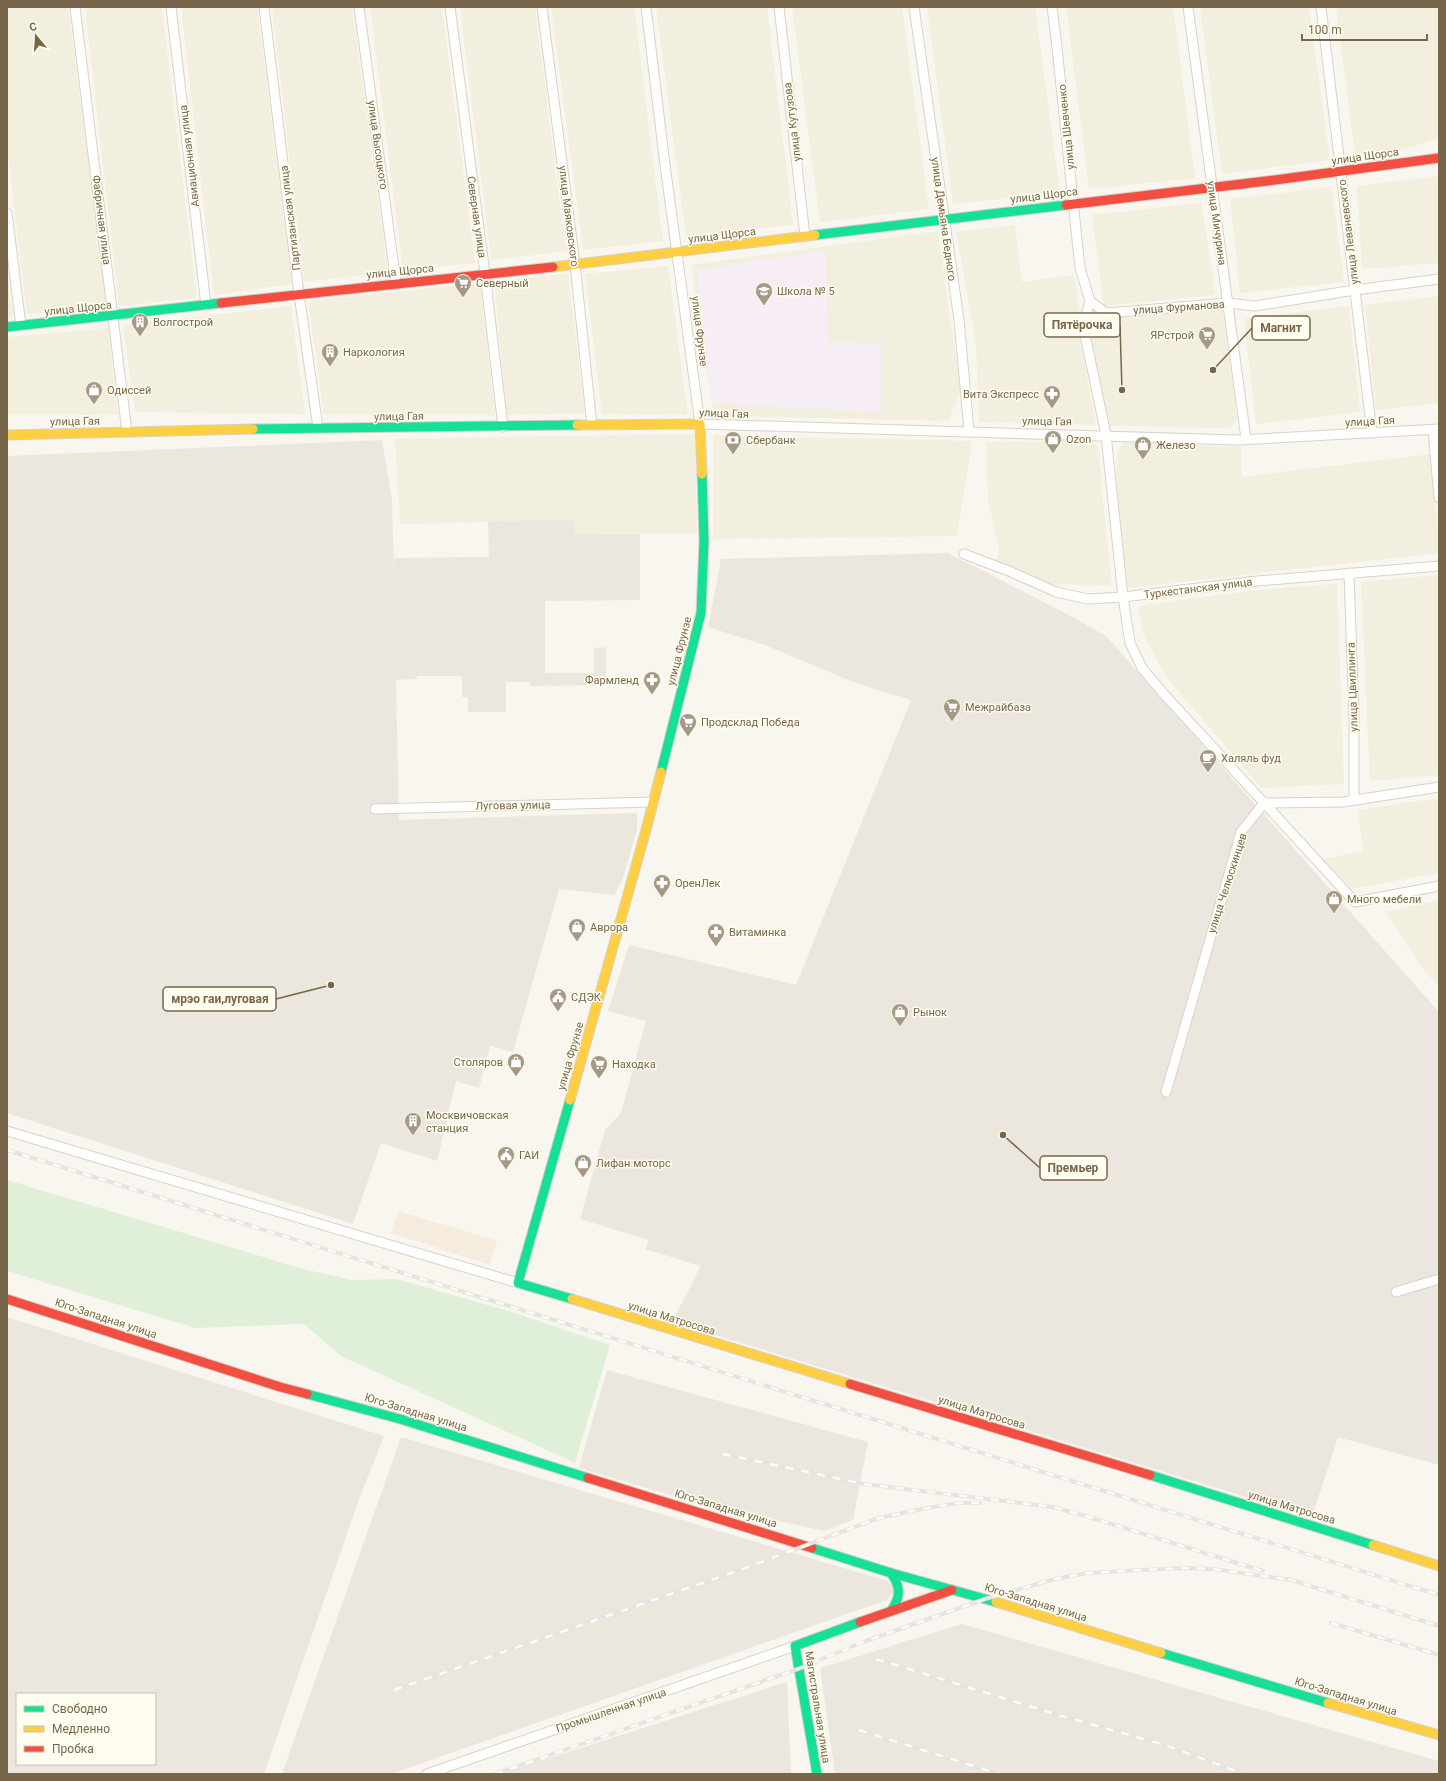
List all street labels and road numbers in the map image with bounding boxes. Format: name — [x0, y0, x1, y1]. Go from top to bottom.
street label: улица Кутузова — [781, 82, 804, 162]
street label: улица Шевченко — [1056, 84, 1077, 170]
street label: улица Высоцкого — [365, 100, 390, 190]
street label: Авиационная улица — [177, 104, 202, 208]
street label: улица Щорса — [1331, 145, 1400, 168]
street label: улица Демьяна Бедного — [928, 156, 959, 282]
street label: Партизанская улица — [278, 165, 303, 271]
street label: улица Маяковского — [556, 165, 581, 267]
street label: Фабричная улица — [90, 174, 113, 266]
street label: Северная улица — [464, 175, 489, 259]
street label: улица Леваневского — [1336, 179, 1361, 285]
street label: улица Мичурина — [1204, 180, 1229, 266]
street label: улица Щорса — [1010, 185, 1078, 206]
street label: улица Щорса — [688, 225, 756, 246]
street label: улица Щорса — [366, 261, 434, 282]
street label: улица Фрунзе — [689, 295, 710, 367]
street label: улица Щорса — [44, 298, 112, 319]
street label: улица Фурманова — [1133, 298, 1225, 317]
street label: улица Гая — [699, 406, 749, 421]
street label: улица Гая — [374, 410, 424, 423]
street label: улица Гая — [1345, 414, 1395, 429]
street label: улица Гая — [50, 415, 100, 428]
street label: улица Гая — [1022, 415, 1072, 428]
street label: Туркестанская улица — [1143, 575, 1253, 602]
street label: улица Фрунзе — [665, 615, 694, 687]
street label: улица Цвиллинга — [1344, 642, 1361, 732]
street label: Луговая улица — [475, 798, 551, 813]
street label: улица Челюскинцев — [1205, 831, 1250, 935]
street label: улица Фрунзе — [555, 1020, 586, 1092]
street label: Юго-Западная улица — [53, 1296, 158, 1341]
street label: улица Матросова — [627, 1299, 717, 1338]
street label: Юго-Западная улица — [363, 1391, 469, 1434]
street label: улица Матросова — [937, 1393, 1027, 1432]
street label: Юго-Западная улица — [673, 1487, 779, 1530]
street label: улица Матросова — [1247, 1488, 1337, 1527]
street label: Юго-Западная улица — [983, 1581, 1089, 1624]
street label: Магистральная улица — [802, 1650, 833, 1764]
street label: Юго-Западная улица — [1293, 1675, 1399, 1718]
street label: Промышленная улица — [554, 1685, 668, 1735]

